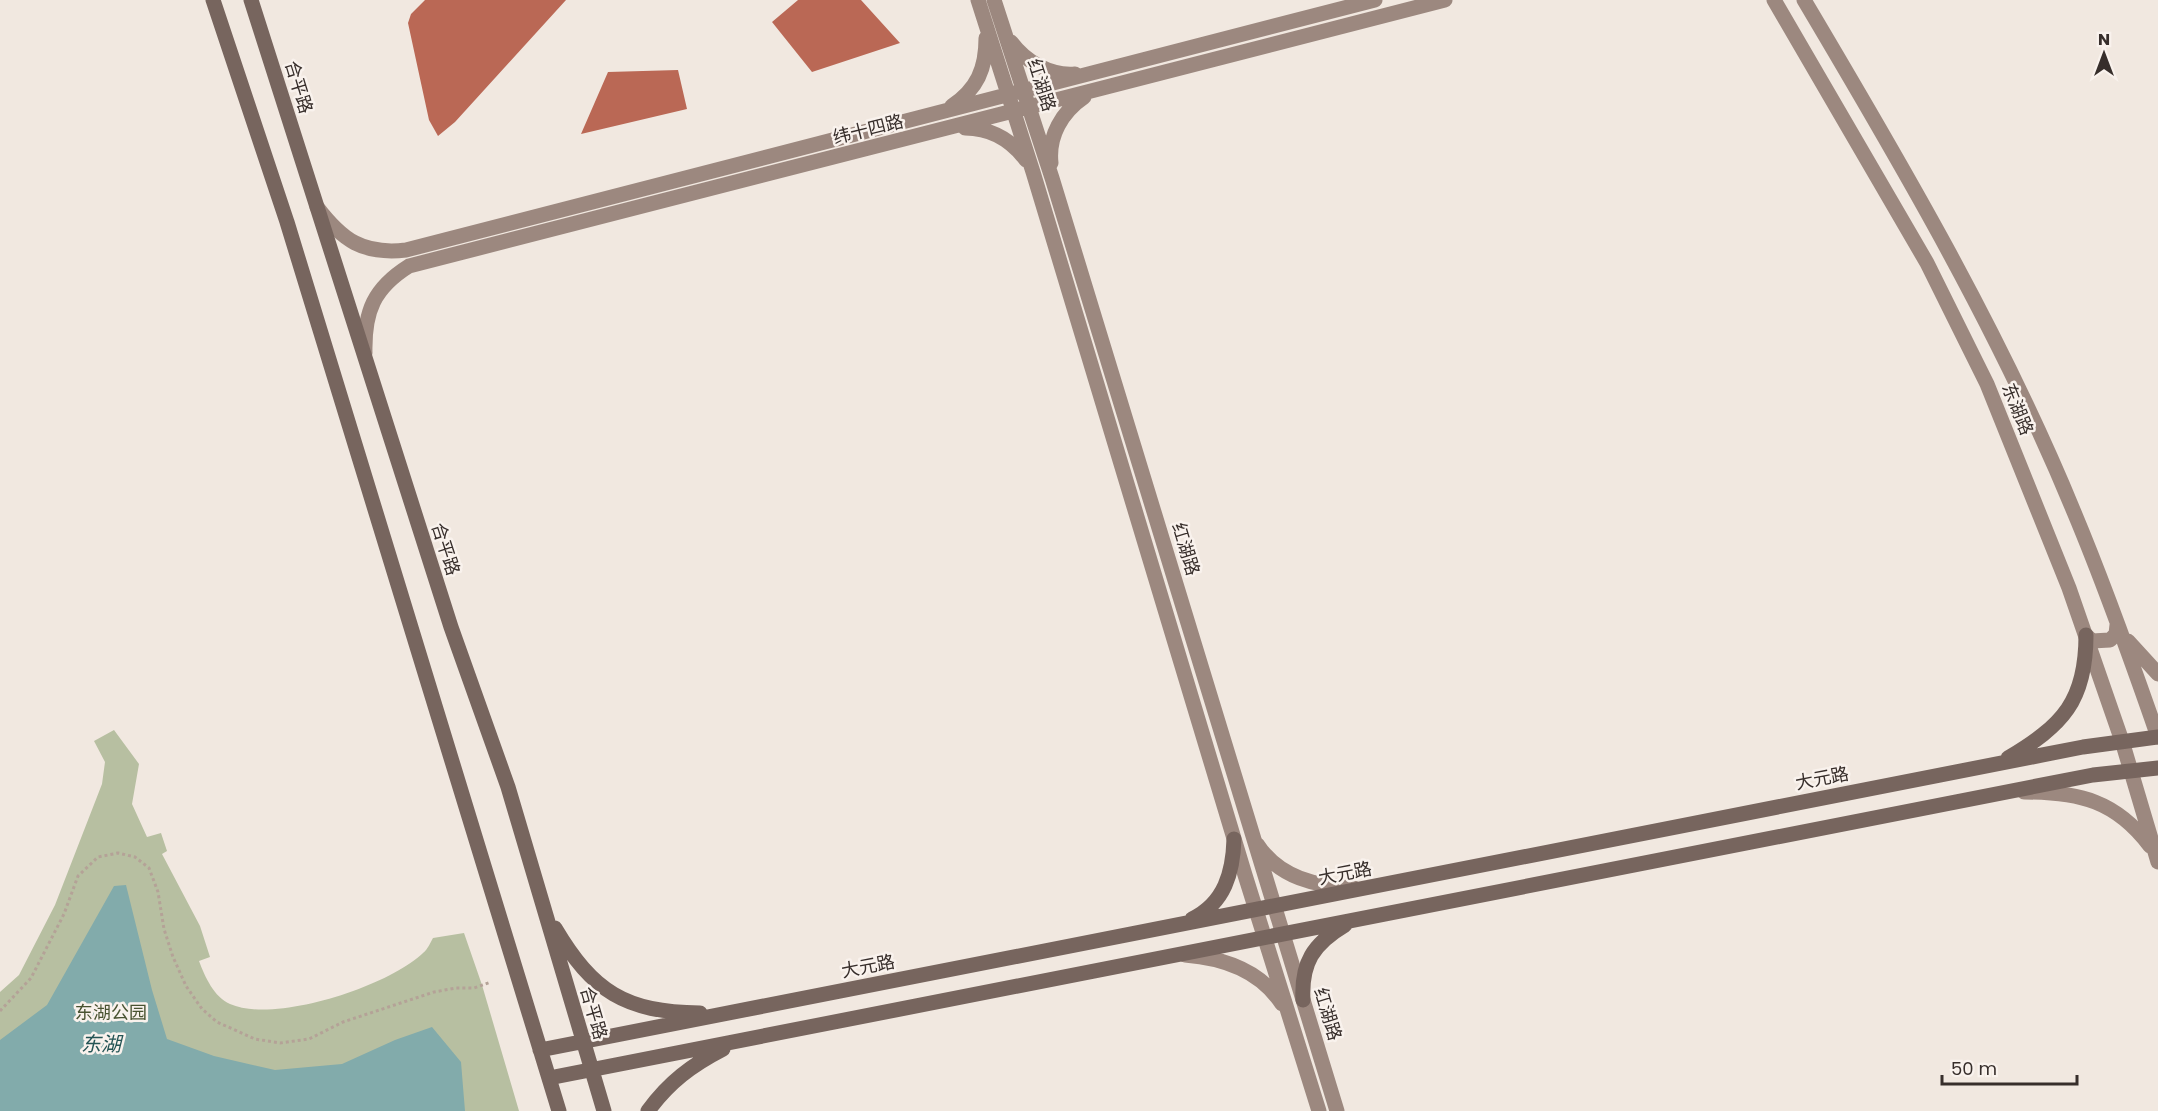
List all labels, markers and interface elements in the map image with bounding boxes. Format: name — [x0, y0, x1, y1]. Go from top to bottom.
north arrow — [2074, 24, 2134, 84]
text: N — [2098, 28, 2110, 51]
street label: 红湖路 — [1022, 55, 1062, 115]
street label: 合平路 — [279, 58, 319, 116]
street label: 纬十四路 — [830, 108, 906, 150]
street label: 东湖路 — [1996, 379, 2040, 439]
street label: 合平路 — [426, 519, 466, 579]
street label: 红湖路 — [1166, 520, 1206, 578]
street label: 大元路 — [1793, 761, 1851, 795]
street label: 大元路 — [1316, 856, 1374, 890]
street label: 大元路 — [839, 949, 897, 983]
street label: 合平路 — [575, 984, 613, 1042]
street label: 红湖路 — [1308, 985, 1348, 1043]
park label: 东湖公园 — [75, 1000, 147, 1025]
water label: 东湖 — [81, 1030, 124, 1058]
scale bar — [1942, 1048, 2077, 1086]
text: 50 m — [1951, 1056, 1997, 1081]

